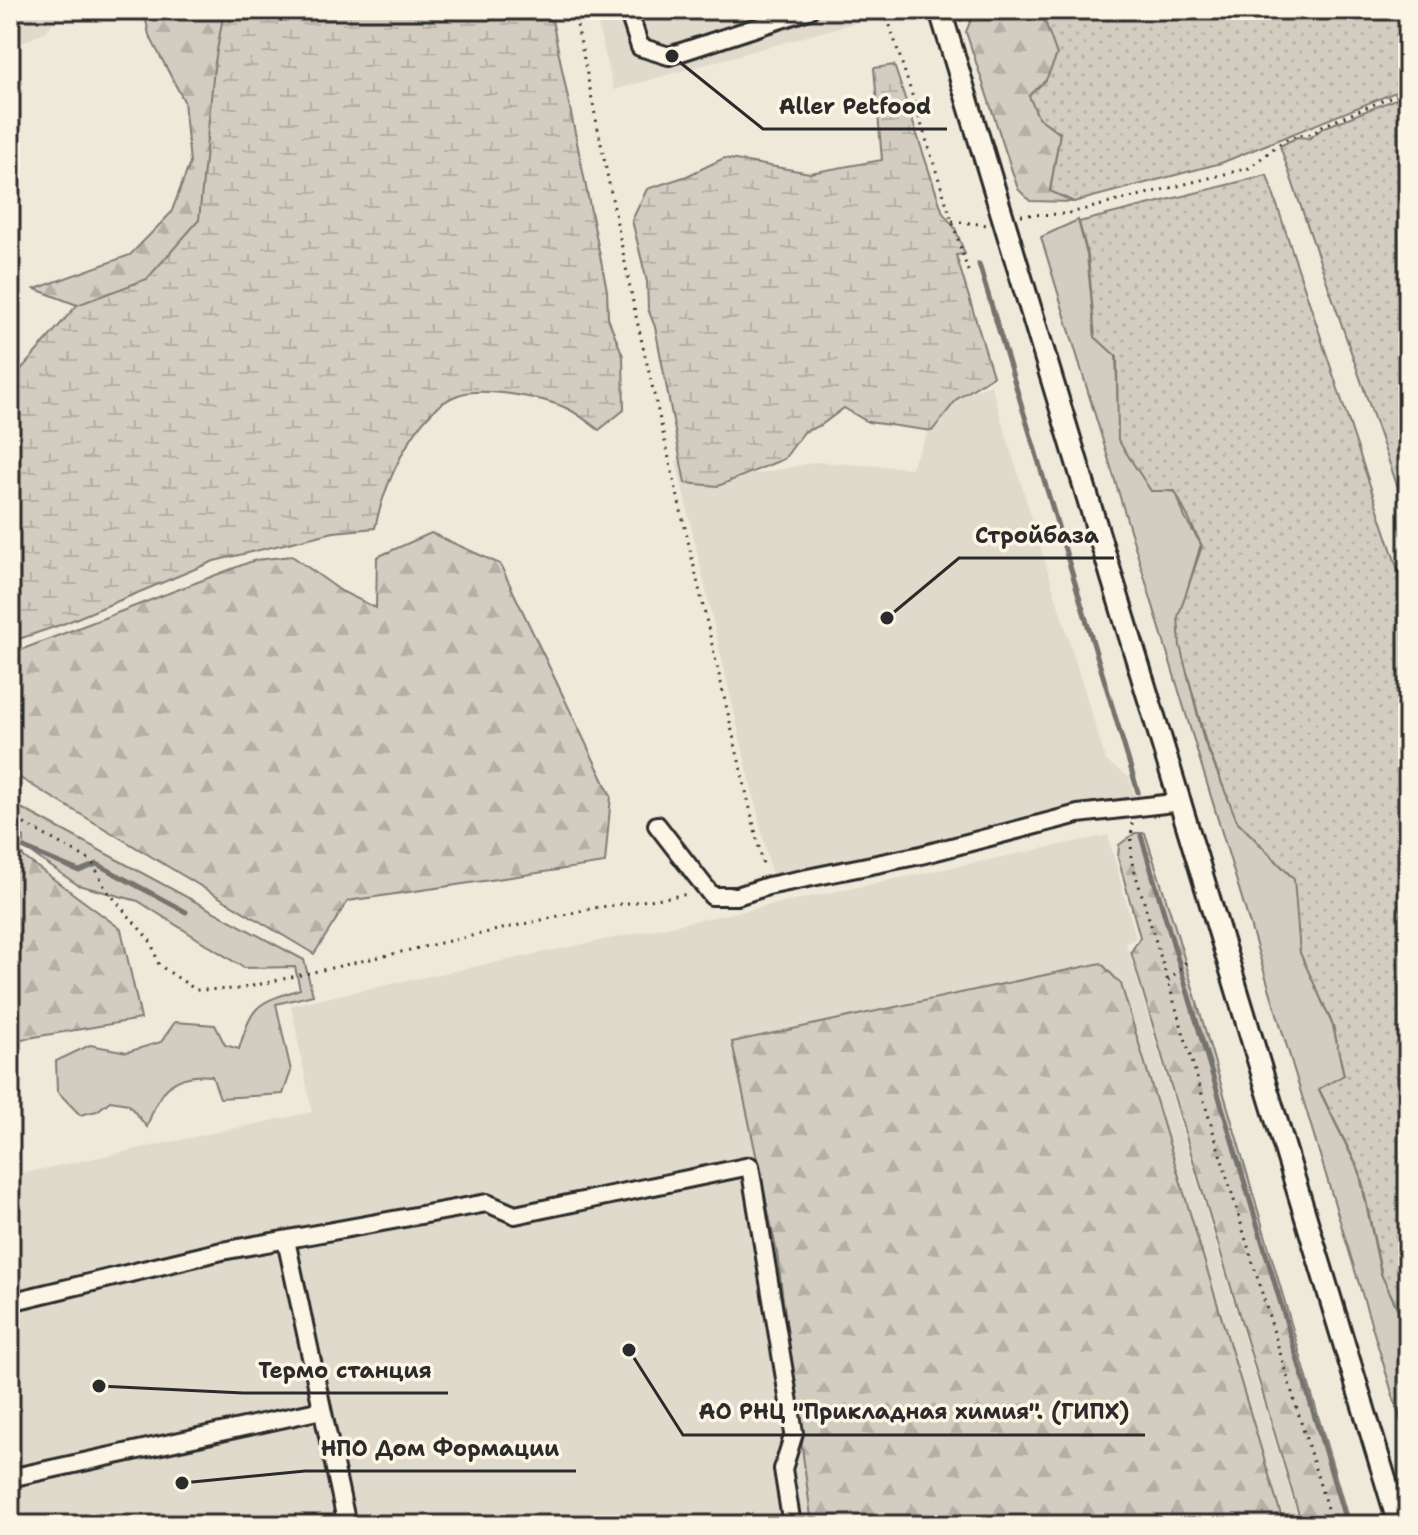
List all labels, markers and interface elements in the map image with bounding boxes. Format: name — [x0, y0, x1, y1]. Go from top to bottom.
callout: Aller Petfood — [763, 83, 947, 129]
text: Aller Petfood — [779, 92, 931, 121]
callout: Стройбаза — [959, 512, 1114, 558]
text: Стройбаза — [975, 521, 1099, 550]
callout: Термо станция — [243, 1347, 448, 1393]
text: Термо станция — [258, 1356, 432, 1385]
callout: АО РНЦ "Прикладная химия". (ГИПХ) — [683, 1389, 1145, 1435]
text: АО РНЦ "Прикладная химия". (ГИПХ) — [699, 1397, 1129, 1426]
callout: НПО Дом Формации — [305, 1425, 576, 1471]
text: НПО Дом Формации — [321, 1434, 559, 1463]

